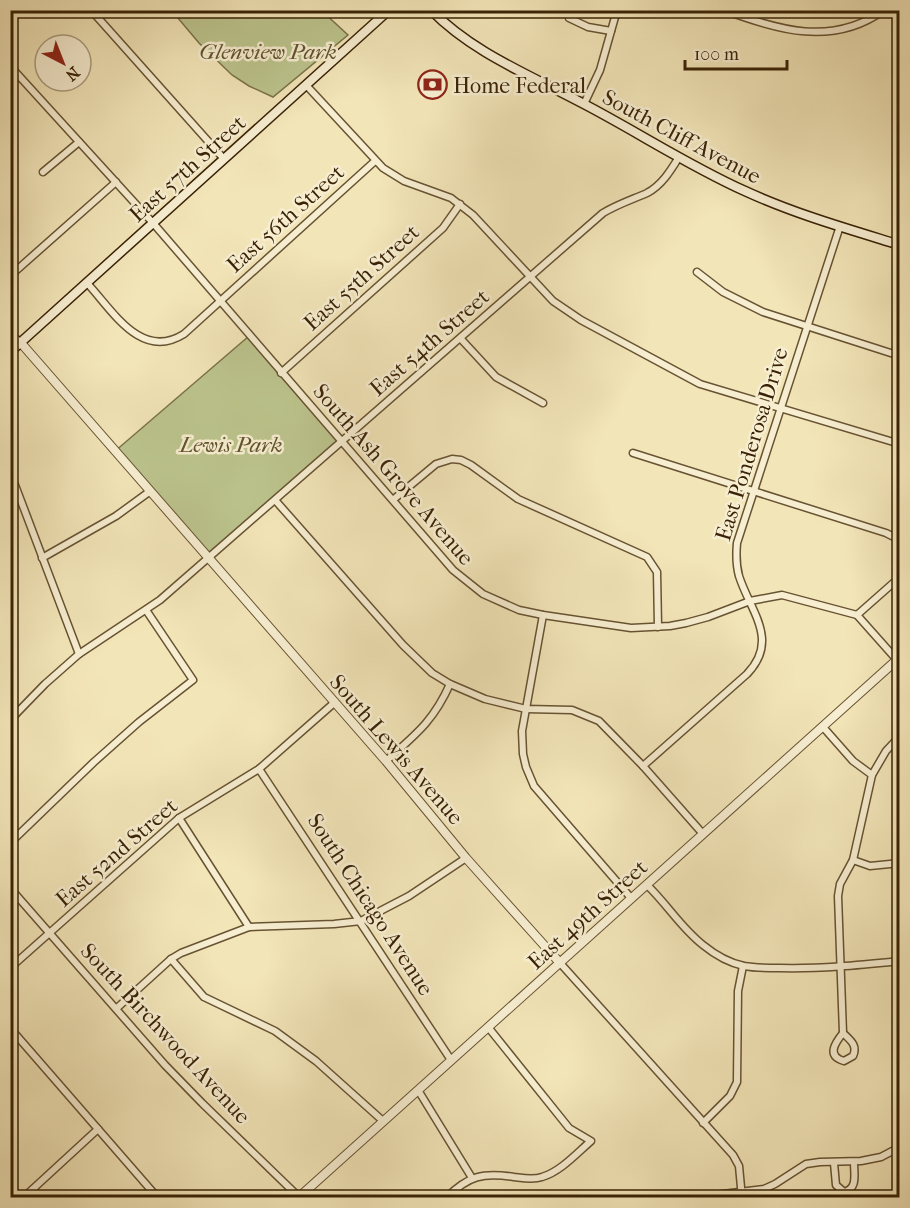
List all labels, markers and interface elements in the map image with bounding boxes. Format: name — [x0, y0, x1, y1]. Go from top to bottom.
north arrow — [33, 33, 93, 93]
scale bar — [685, 33, 787, 71]
park label: Glenview Park — [199, 39, 337, 65]
text: 100 m — [694, 44, 739, 65]
text: N — [61, 63, 84, 85]
bank icon: Home Federal — [416, 69, 448, 101]
place label: Home Federal — [453, 73, 586, 99]
street label: South Cliff Avenue — [598, 84, 765, 190]
street label: East 57th Street — [124, 110, 251, 228]
street label: East 56th Street — [222, 159, 350, 278]
street label: East 55th Street — [299, 219, 425, 336]
street label: East 54th Street — [365, 284, 495, 402]
street label: East Ponderosa Drive — [710, 344, 794, 544]
street label: South Ash Grove Avenue — [307, 379, 479, 571]
park label: Lewis Park — [177, 432, 283, 458]
street label: South Lewis Avenue — [324, 669, 469, 830]
street label: East 52nd Street — [51, 793, 183, 913]
street label: South Chicago Avenue — [302, 809, 439, 1000]
street label: East 49th Street — [523, 854, 653, 975]
street label: South Birchwood Avenue — [75, 938, 256, 1129]

